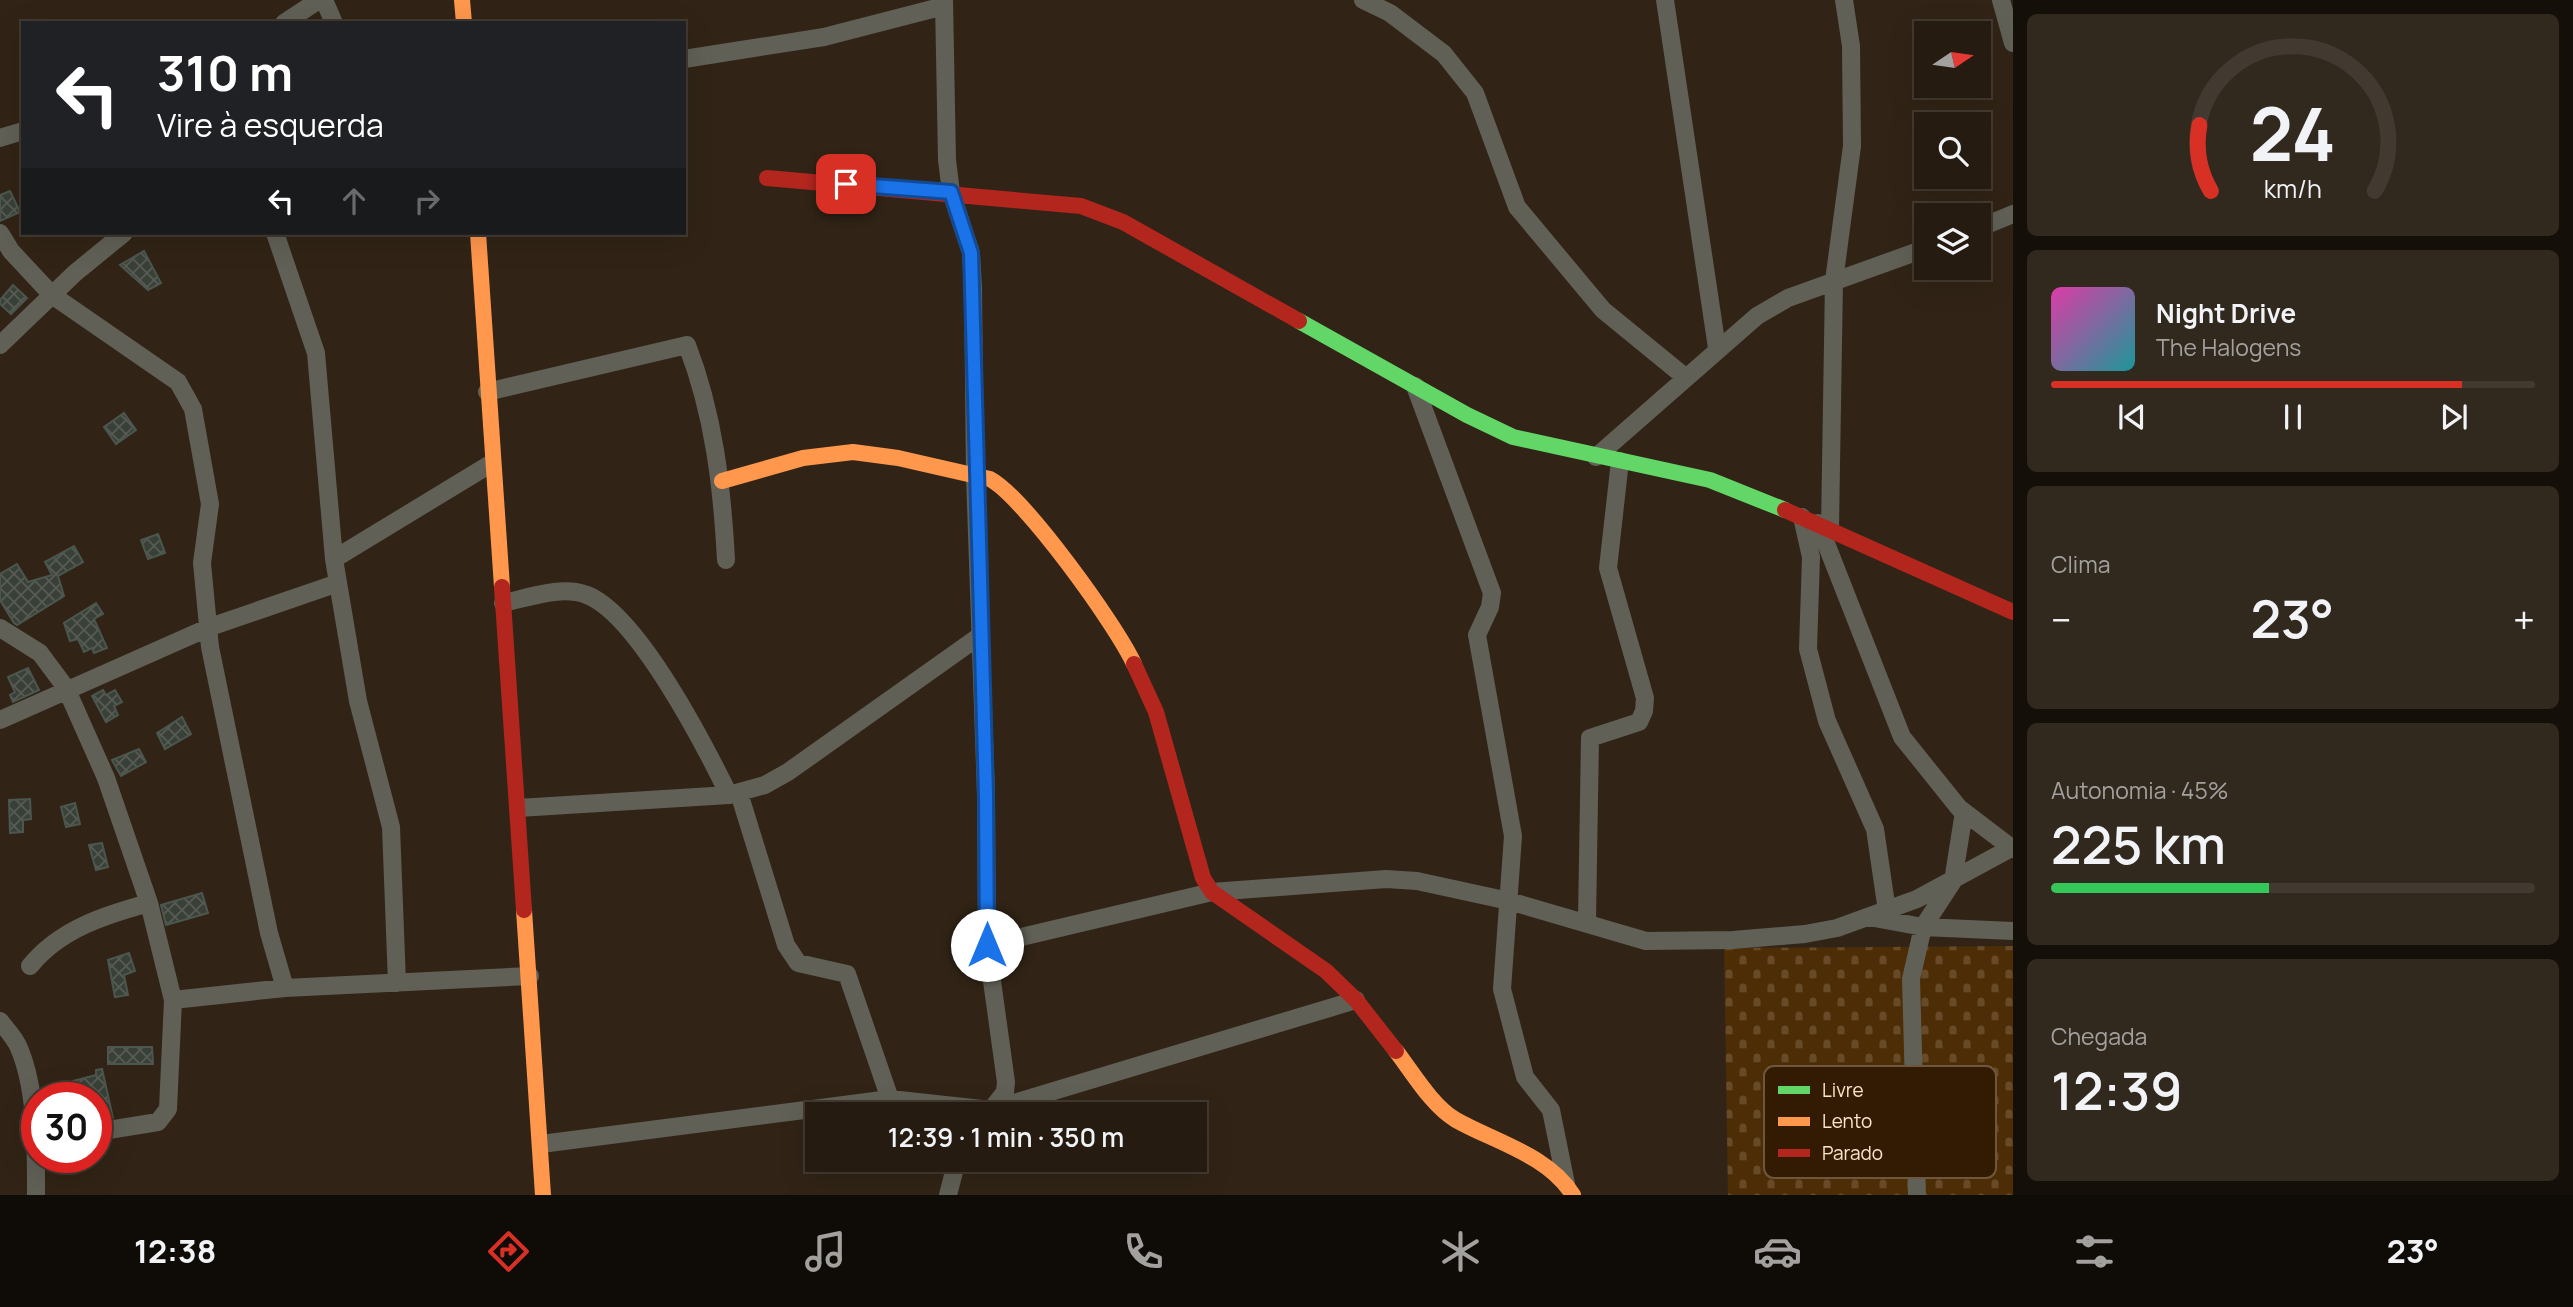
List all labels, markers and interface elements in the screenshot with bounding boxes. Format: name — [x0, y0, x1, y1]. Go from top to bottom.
north arrow — [1914, 21, 1992, 98]
map controls — [1914, 21, 1991, 280]
text: 310 m — [157, 39, 293, 106]
icon: left — [42, 49, 133, 140]
text: 24 — [2250, 83, 2336, 183]
text: Vire à esquerda — [157, 103, 384, 147]
button: search — [1914, 112, 1991, 189]
pin — [816, 154, 876, 214]
icon: arrive — [827, 165, 865, 203]
text: km/h — [2264, 171, 2322, 206]
icon: left — [262, 182, 300, 220]
icon: ahead — [335, 182, 373, 220]
icon: right — [408, 182, 446, 220]
button: layers — [1914, 203, 1991, 280]
text: Night Drive — [2156, 295, 2296, 331]
text: The Halogens — [2156, 331, 2301, 363]
icon: previous — [2113, 398, 2151, 436]
icon: pause — [2274, 398, 2312, 436]
icon: next — [2435, 398, 2473, 436]
text: Clima — [2051, 548, 2110, 580]
text: 23° — [2250, 583, 2334, 654]
text: − — [2051, 593, 2072, 645]
text: + — [2513, 593, 2535, 645]
text: Autonomia · 45% — [2051, 774, 2228, 806]
text: 225 km — [2051, 809, 2226, 880]
position arrow — [950, 908, 1024, 982]
text: Chegada — [2051, 1020, 2147, 1052]
text: 12:39 — [2051, 1055, 2183, 1126]
legend — [1764, 1066, 1996, 1178]
text: Livre — [1822, 1077, 1864, 1103]
speed limit sign: 30 — [21, 1082, 112, 1173]
text: Lento — [1822, 1108, 1872, 1134]
text: 12:39 · 1 min · 350 m — [888, 1119, 1124, 1155]
text: Parado — [1822, 1140, 1883, 1166]
icon: directions — [484, 1227, 533, 1276]
icon: music — [801, 1227, 850, 1276]
icon: phone — [1119, 1227, 1168, 1276]
icon: climate — [1436, 1227, 1485, 1276]
icon: car — [1753, 1227, 1802, 1276]
icon: filters — [2070, 1227, 2119, 1276]
text: 12:38 — [134, 1229, 216, 1273]
text: 23° — [2387, 1229, 2439, 1273]

